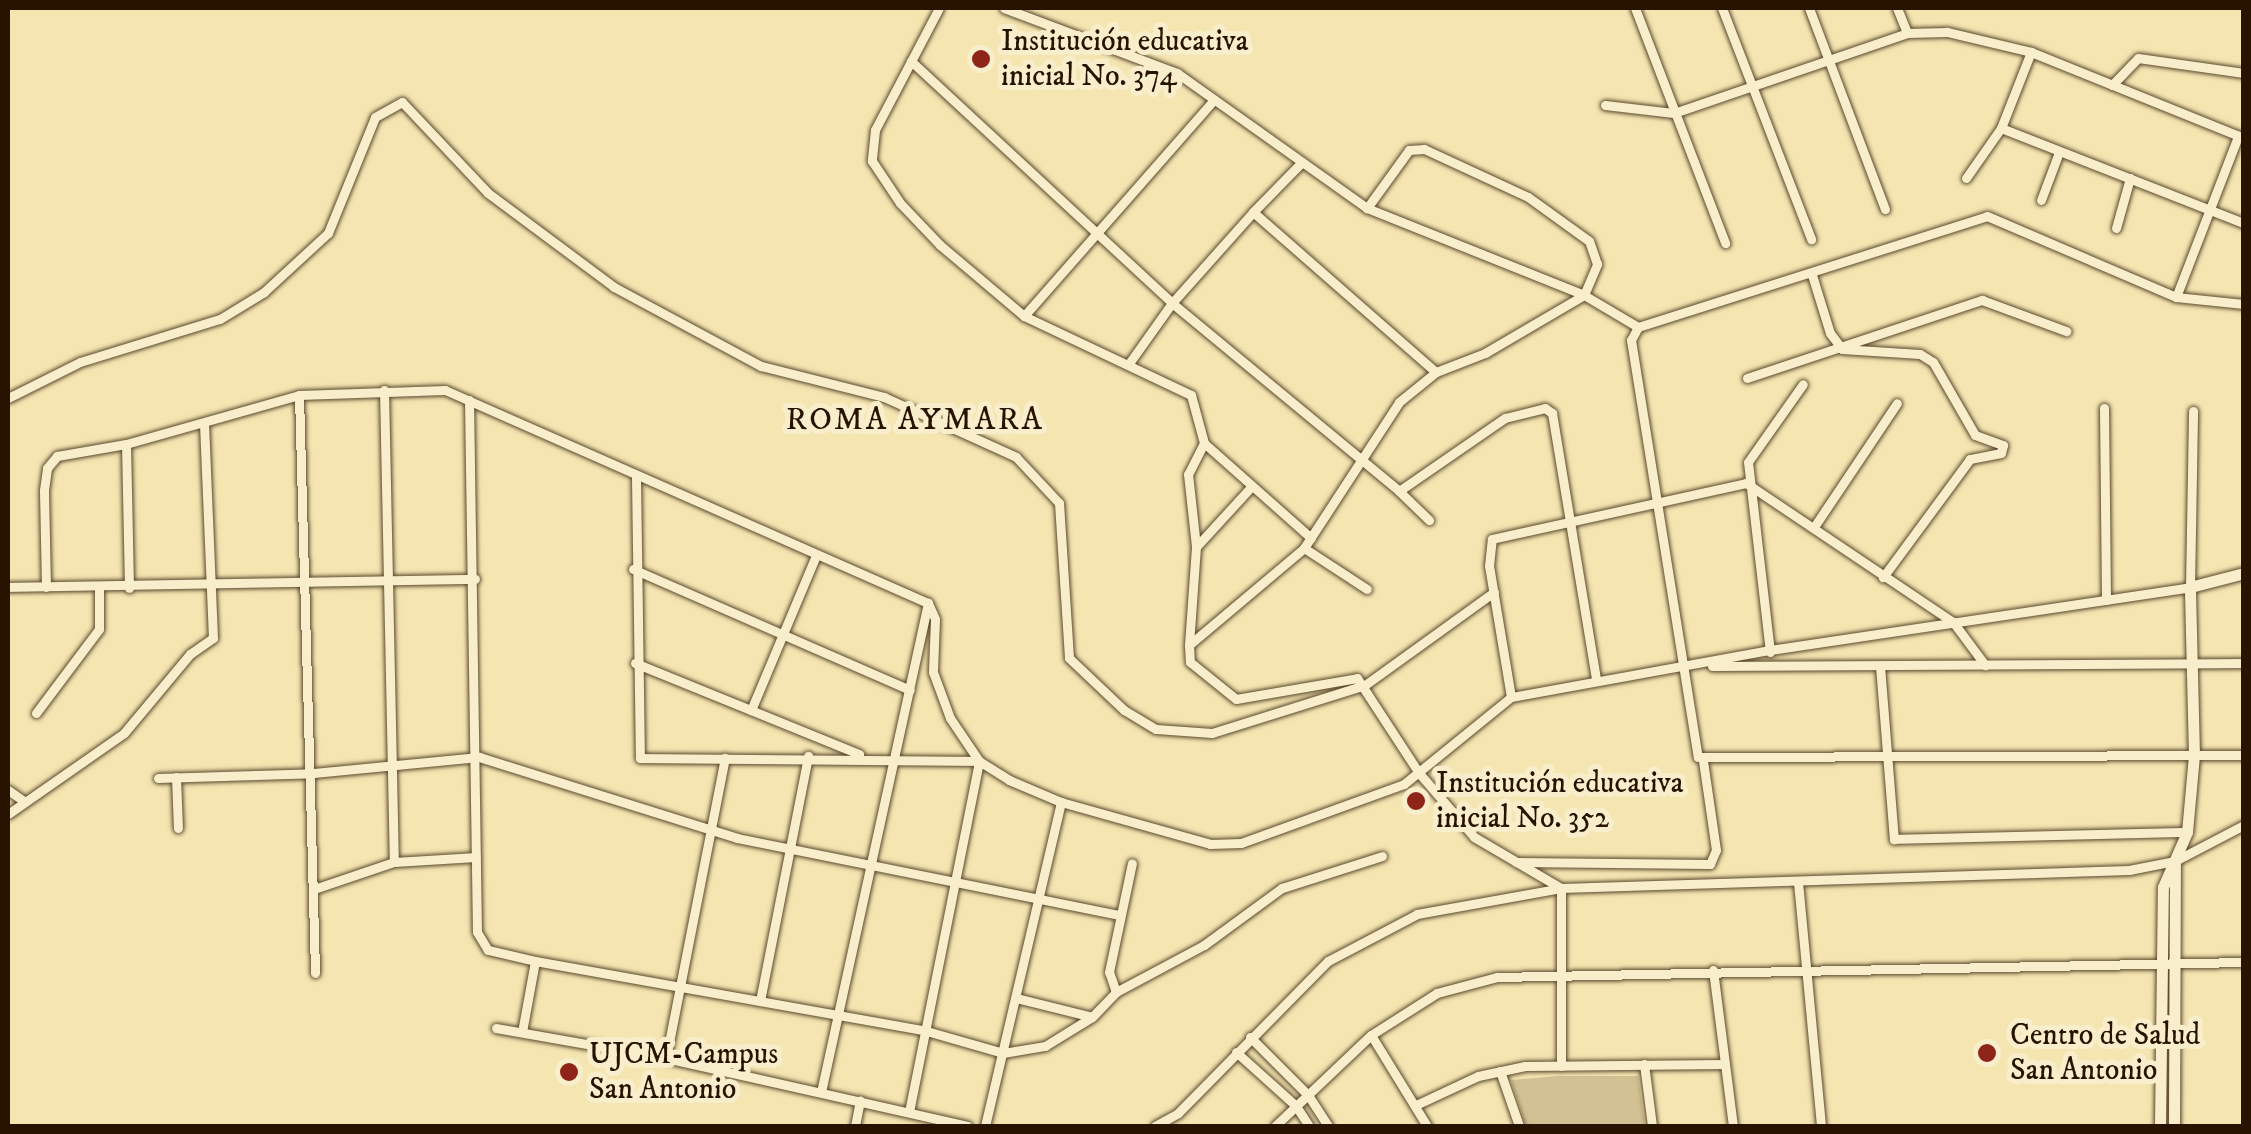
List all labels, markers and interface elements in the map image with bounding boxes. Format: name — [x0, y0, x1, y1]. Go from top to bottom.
place label: Institución educativa inicial No. 374 — [1001, 24, 1249, 94]
marker: Institución educativa inicial No. 374 — [970, 48, 992, 70]
district label: ROMA AYMARA — [786, 401, 1044, 439]
place label: Institución educativa inicial No. 352 — [1436, 766, 1684, 836]
marker: Institución educativa inicial No. 352 — [1405, 790, 1427, 812]
place label: Centro de Salud San Antonio — [2010, 1018, 2200, 1088]
place label: UJCM-Campus San Antonio — [589, 1037, 778, 1108]
marker: Centro de Salud San Antonio — [1974, 1040, 2000, 1066]
marker: UJCM-Campus San Antonio — [558, 1061, 580, 1083]

